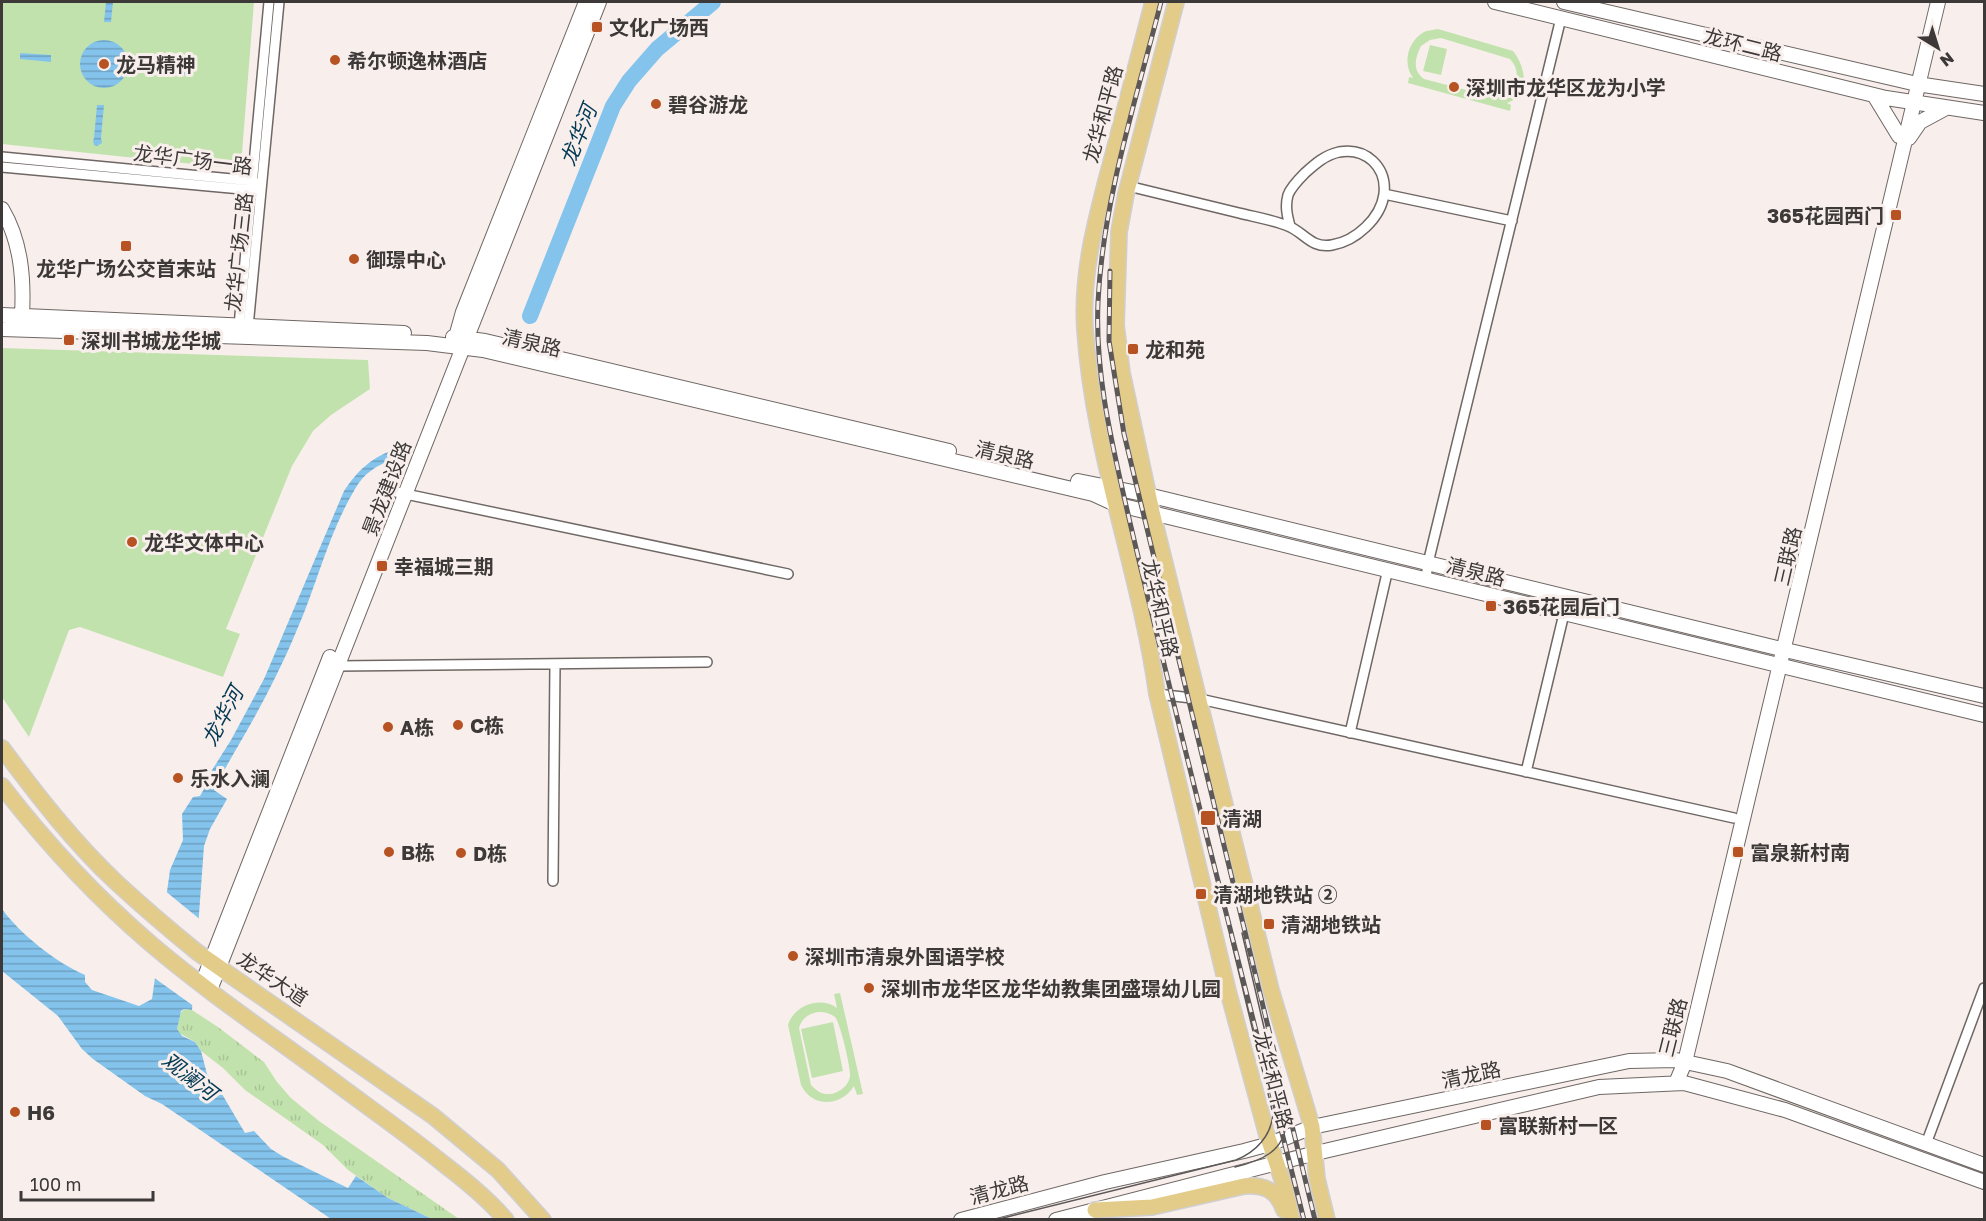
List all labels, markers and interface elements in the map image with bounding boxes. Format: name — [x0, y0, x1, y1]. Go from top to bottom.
place label: 文化广场西 — [609, 15, 709, 39]
north arrow — [1908, 18, 1968, 78]
marker: 文化广场西 — [590, 20, 604, 34]
street label: 龙环二路 — [1701, 23, 1785, 65]
place label: 希尔顿逸林酒店 — [347, 48, 487, 72]
text: N — [1936, 48, 1958, 71]
place label: 龙马精神 — [116, 52, 196, 76]
marker: 希尔顿逸林酒店 — [328, 53, 342, 67]
marker: 龙马精神 — [97, 57, 111, 71]
street label: 龙华和平路 — [1077, 63, 1127, 165]
place label: 深圳市龙华区龙为小学 — [1466, 75, 1666, 99]
marker: 深圳市龙华区龙为小学 — [1447, 80, 1461, 94]
place label: 碧谷游龙 — [668, 92, 748, 116]
water label: 龙华河 — [554, 97, 603, 169]
marker: 碧谷游龙 — [649, 97, 663, 111]
street label: 龙华广场一路 — [132, 140, 254, 178]
street label: 龙华广场三路 — [220, 191, 256, 313]
place label: 365花园西门 — [1767, 203, 1884, 227]
marker: 365花园西门 — [1889, 208, 1903, 222]
marker: 龙华广场公交首末站 — [119, 239, 133, 253]
place label: 御璟中心 — [366, 247, 446, 271]
marker: 御璟中心 — [347, 252, 361, 266]
place label: 龙华广场公交首末站 — [36, 256, 216, 280]
street label: 清泉路 — [500, 324, 564, 360]
place label: 深圳书城龙华城 — [81, 328, 221, 352]
marker: 深圳书城龙华城 — [62, 333, 76, 347]
place label: 龙和苑 — [1145, 337, 1205, 361]
marker: 龙和苑 — [1126, 342, 1140, 356]
street label: 清泉路 — [973, 436, 1037, 472]
street label: 景龙建设路 — [357, 437, 415, 539]
street label: 三联路 — [1769, 524, 1805, 588]
place label: 龙华文体中心 — [144, 530, 264, 554]
marker: 龙华文体中心 — [125, 535, 139, 549]
street label: 清泉路 — [1444, 552, 1508, 590]
place label: 幸福城三期 — [394, 554, 494, 578]
street label: 龙华和平路 — [1138, 557, 1184, 659]
marker: 幸福城三期 — [375, 559, 389, 573]
place label: 365花园后门 — [1503, 594, 1620, 618]
marker: 365花园后门 — [1484, 599, 1498, 613]
water label: 龙华河 — [196, 679, 250, 750]
place label: C栋 — [470, 713, 504, 737]
place label: A栋 — [400, 715, 434, 739]
marker: C栋 — [451, 718, 465, 732]
marker: A栋 — [381, 720, 395, 734]
place label: 乐水入澜 — [190, 766, 270, 790]
marker: 乐水入澜 — [171, 771, 185, 785]
place label: 清湖 — [1222, 806, 1262, 830]
marker: 清湖 — [1199, 809, 1217, 827]
place label: B栋 — [401, 840, 435, 864]
place label: 富泉新村南 — [1750, 840, 1850, 864]
place label: D栋 — [473, 841, 507, 865]
marker: B栋 — [382, 845, 396, 859]
marker: 富泉新村南 — [1731, 845, 1745, 859]
marker: D栋 — [454, 846, 468, 860]
place label: 清湖地铁站 ② — [1213, 882, 1338, 906]
marker: 清湖地铁站 ② — [1194, 887, 1208, 901]
place label: 清湖地铁站 — [1281, 912, 1381, 936]
marker: 清湖地铁站 — [1262, 917, 1276, 931]
place label: 深圳市清泉外国语学校 — [805, 944, 1005, 968]
street label: 龙华大道 — [233, 946, 313, 1010]
marker: 深圳市清泉外国语学校 — [786, 949, 800, 963]
place label: 深圳市龙华区龙华幼教集团盛璟幼儿园 — [881, 976, 1221, 1000]
marker: 深圳市龙华区龙华幼教集团盛璟幼儿园 — [862, 981, 876, 995]
street label: 三联路 — [1653, 995, 1691, 1059]
street label: 龙华和平路 — [1249, 1029, 1299, 1131]
water label: 观澜河 — [157, 1046, 226, 1108]
street label: 清龙路 — [1439, 1056, 1503, 1092]
place label: H6 — [27, 1100, 55, 1124]
marker: H6 — [8, 1105, 22, 1119]
place label: 富联新村一区 — [1498, 1113, 1618, 1137]
marker: 富联新村一区 — [1479, 1118, 1493, 1132]
scale bar — [21, 1164, 153, 1202]
street label: 清龙路 — [967, 1170, 1031, 1208]
text: 100 m — [30, 1173, 81, 1195]

